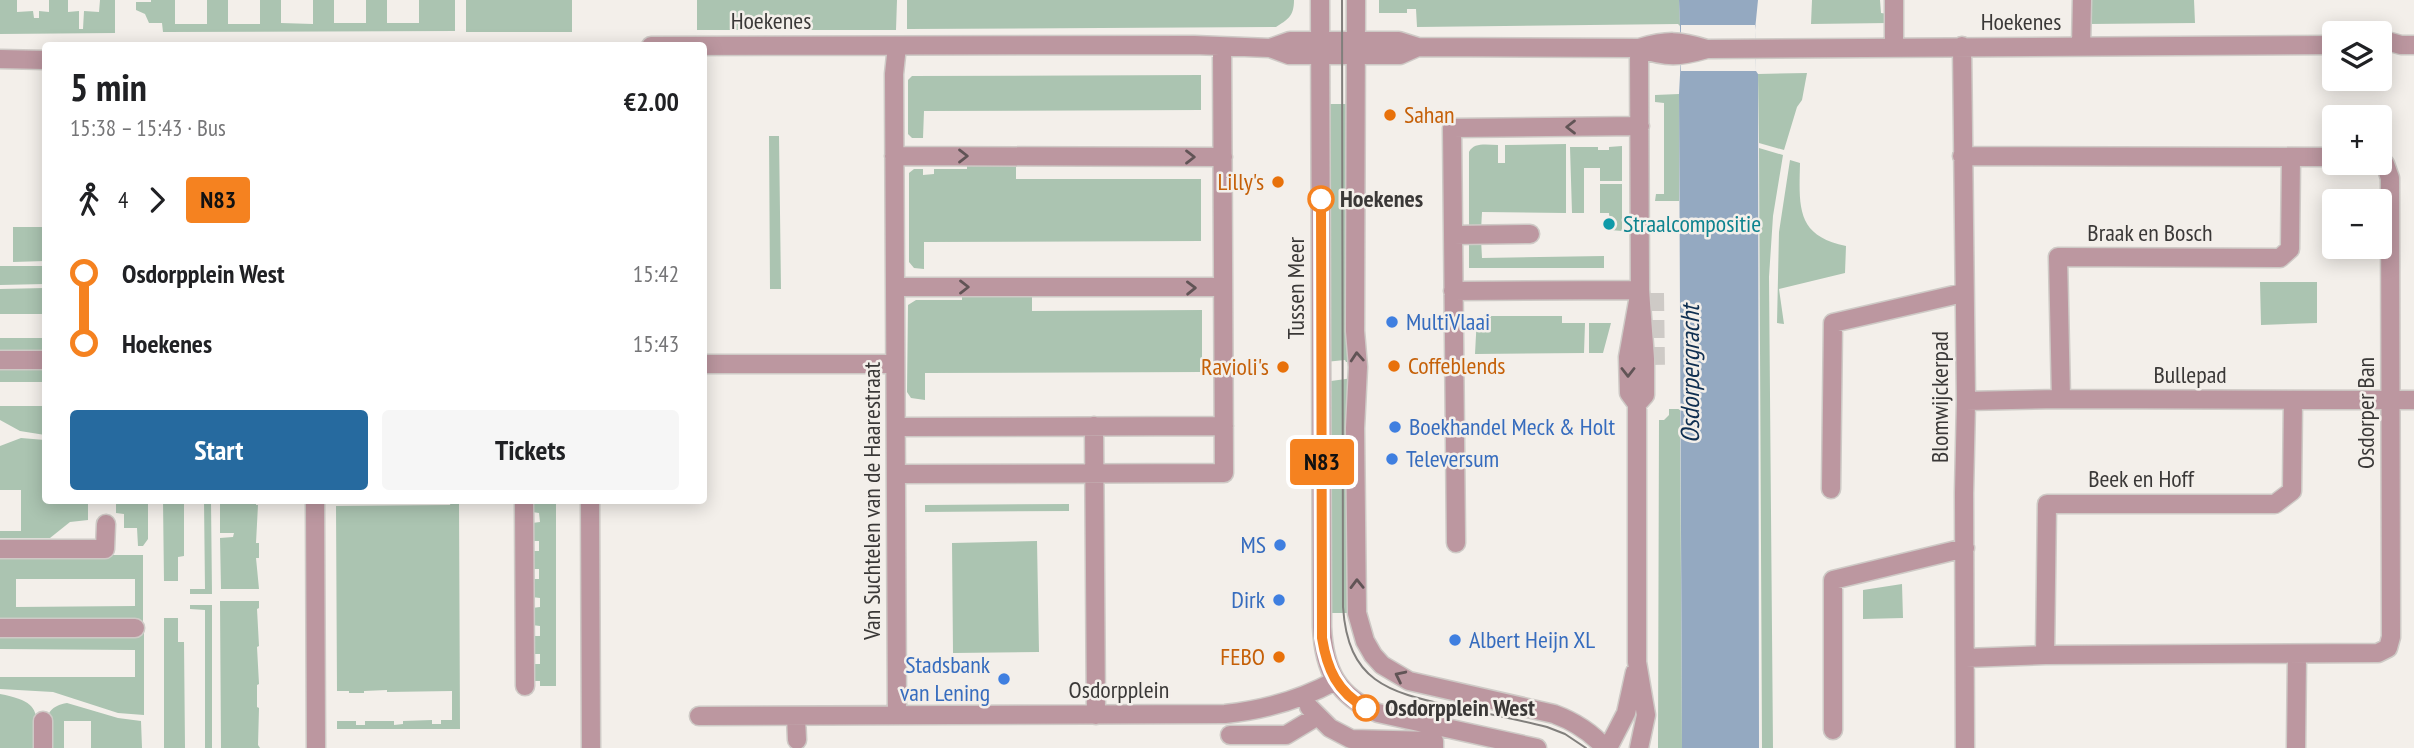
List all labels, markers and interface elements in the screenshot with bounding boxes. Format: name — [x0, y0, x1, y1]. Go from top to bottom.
street label: Hoekenes — [731, 5, 811, 36]
street label: Hoekenes — [1981, 6, 2061, 37]
map controls — [2322, 21, 2392, 259]
button: layers — [2322, 21, 2392, 91]
text: 5 min — [70, 62, 147, 111]
text: €2.00 — [624, 85, 679, 118]
place label: Sahan — [1404, 99, 1455, 130]
button: + — [2322, 105, 2392, 175]
marker: Sahan — [1382, 107, 1398, 123]
text: 15:38 – 15:43 · Bus — [70, 113, 226, 142]
one-way arrow — [1566, 119, 1576, 135]
one-way arrow — [958, 148, 968, 164]
one-way arrow — [1185, 149, 1196, 165]
place label: Lilly's — [1217, 166, 1264, 197]
marker: Lilly's — [1270, 174, 1286, 190]
icon: walk — [70, 181, 108, 219]
icon: forward — [138, 181, 176, 219]
place label: Hoekenes — [1340, 183, 1423, 214]
text: N83 — [200, 184, 236, 215]
text: 4 — [118, 185, 128, 214]
marker: Hoekenes — [1308, 186, 1334, 212]
button: − — [2322, 189, 2392, 259]
place label: Straalcompositie — [1623, 208, 1761, 239]
marker: Straalcompositie — [1601, 216, 1617, 232]
street label: Braak en Bosch — [2087, 217, 2213, 248]
street label: Tussen Meer — [1280, 236, 1311, 339]
text: Osdorpplein West — [122, 257, 285, 290]
text: 15:42 — [633, 259, 679, 288]
one-way arrow — [959, 279, 969, 295]
one-way arrow — [1186, 280, 1197, 296]
water label: Osdorpergracht — [1673, 302, 1706, 443]
place label: MultiVlaai — [1406, 306, 1490, 337]
marker: MultiVlaai — [1384, 314, 1400, 330]
text: Hoekenes — [122, 327, 212, 360]
text: 15:43 — [633, 329, 679, 358]
street label: Blomwijckerpad — [1924, 331, 1955, 463]
place label: Coffeblends — [1408, 350, 1505, 381]
place label: Ravioli's — [1201, 351, 1269, 382]
one-way arrow — [1349, 351, 1364, 362]
street label: Osdorper Ban — [2350, 357, 2381, 469]
marker: Coffeblends — [1386, 358, 1402, 374]
marker: Ravioli's — [1275, 359, 1291, 375]
street label: Bullepad — [2153, 359, 2227, 390]
street label: Van Suchtelen van de Haarestraat — [856, 362, 887, 641]
one-way arrow — [1620, 367, 1636, 378]
button: Start — [70, 410, 368, 490]
button: Tickets — [382, 410, 679, 490]
place label: Boekhandel Meck & Holt — [1409, 411, 1616, 442]
marker: Boekhandel Meck & Holt — [1387, 419, 1403, 435]
line badge: N83 — [1282, 439, 1362, 485]
place label: Televersum — [1406, 443, 1499, 474]
text: N83 — [1304, 446, 1340, 477]
marker: Televersum — [1384, 451, 1400, 467]
street label: Beek en Hoff — [2088, 463, 2195, 494]
place label: MS — [1240, 529, 1266, 560]
marker: MS — [1272, 537, 1288, 553]
one-way arrow — [1349, 578, 1364, 589]
place label: Dirk — [1231, 584, 1266, 615]
marker: Dirk — [1271, 592, 1287, 608]
place label: Albert Heijn XL — [1469, 624, 1595, 655]
marker: Albert Heijn XL — [1447, 632, 1463, 648]
place label: FEBO — [1220, 641, 1265, 672]
place label: Stadsbank van Lening — [900, 649, 991, 708]
marker: FEBO — [1271, 649, 1287, 665]
one-way arrow — [1395, 670, 1407, 684]
marker: Stadsbank van Lening — [996, 671, 1012, 687]
street label: Osdorpplein — [1069, 674, 1169, 705]
place label: Osdorpplein West — [1385, 692, 1535, 723]
marker: Osdorpplein West — [1353, 695, 1379, 721]

